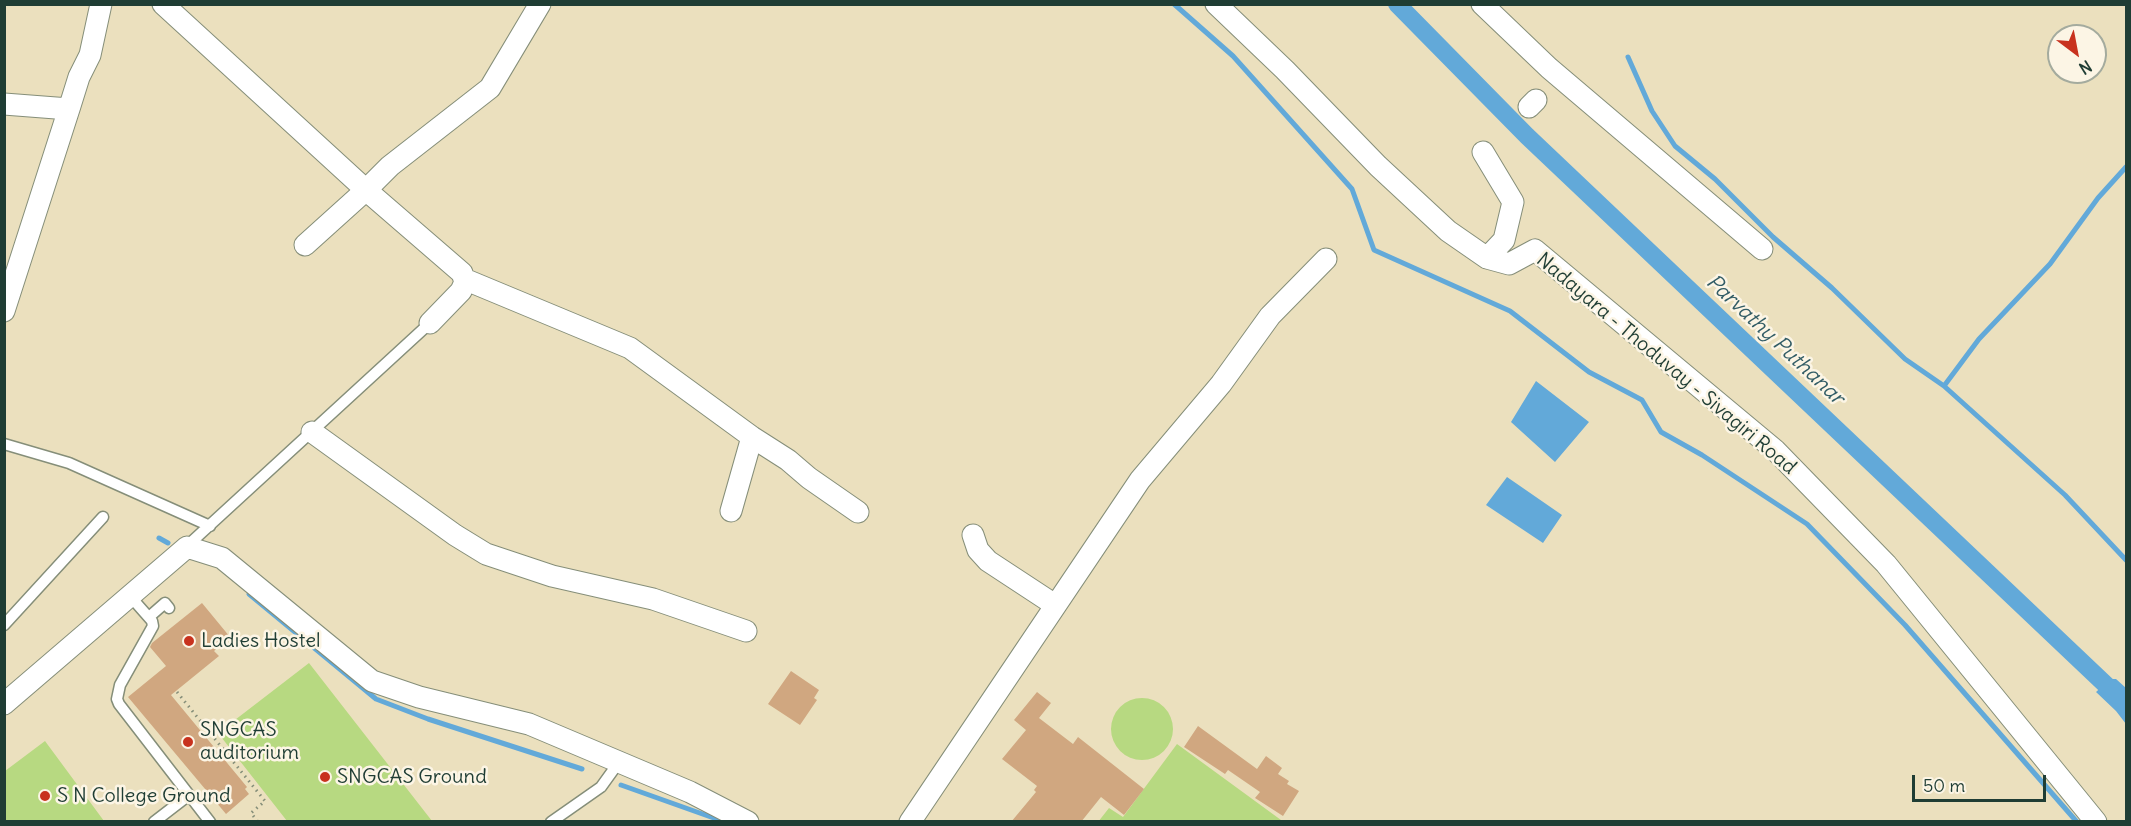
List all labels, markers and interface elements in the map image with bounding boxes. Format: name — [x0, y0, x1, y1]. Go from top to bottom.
north arrow — [2047, 24, 2107, 84]
text: N — [2075, 56, 2095, 79]
street label: Nadayara - Thoduvay - Sivagiri Road — [1531, 248, 1801, 480]
water label: Parvathy Puthanar — [1701, 270, 1849, 410]
place label: Ladies Hostel — [201, 629, 320, 653]
marker: Ladies Hostel — [182, 634, 196, 648]
place label: SNGCAS auditorium — [200, 718, 299, 765]
marker: SNGCAS auditorium — [181, 735, 195, 749]
scale bar — [1915, 763, 2048, 801]
place label: SNGCAS Ground — [337, 765, 487, 789]
marker: SNGCAS Ground — [318, 770, 332, 784]
text: 50 m — [1923, 774, 1965, 797]
place label: S N College Ground — [57, 784, 231, 808]
marker: S N College Ground — [38, 789, 52, 803]

